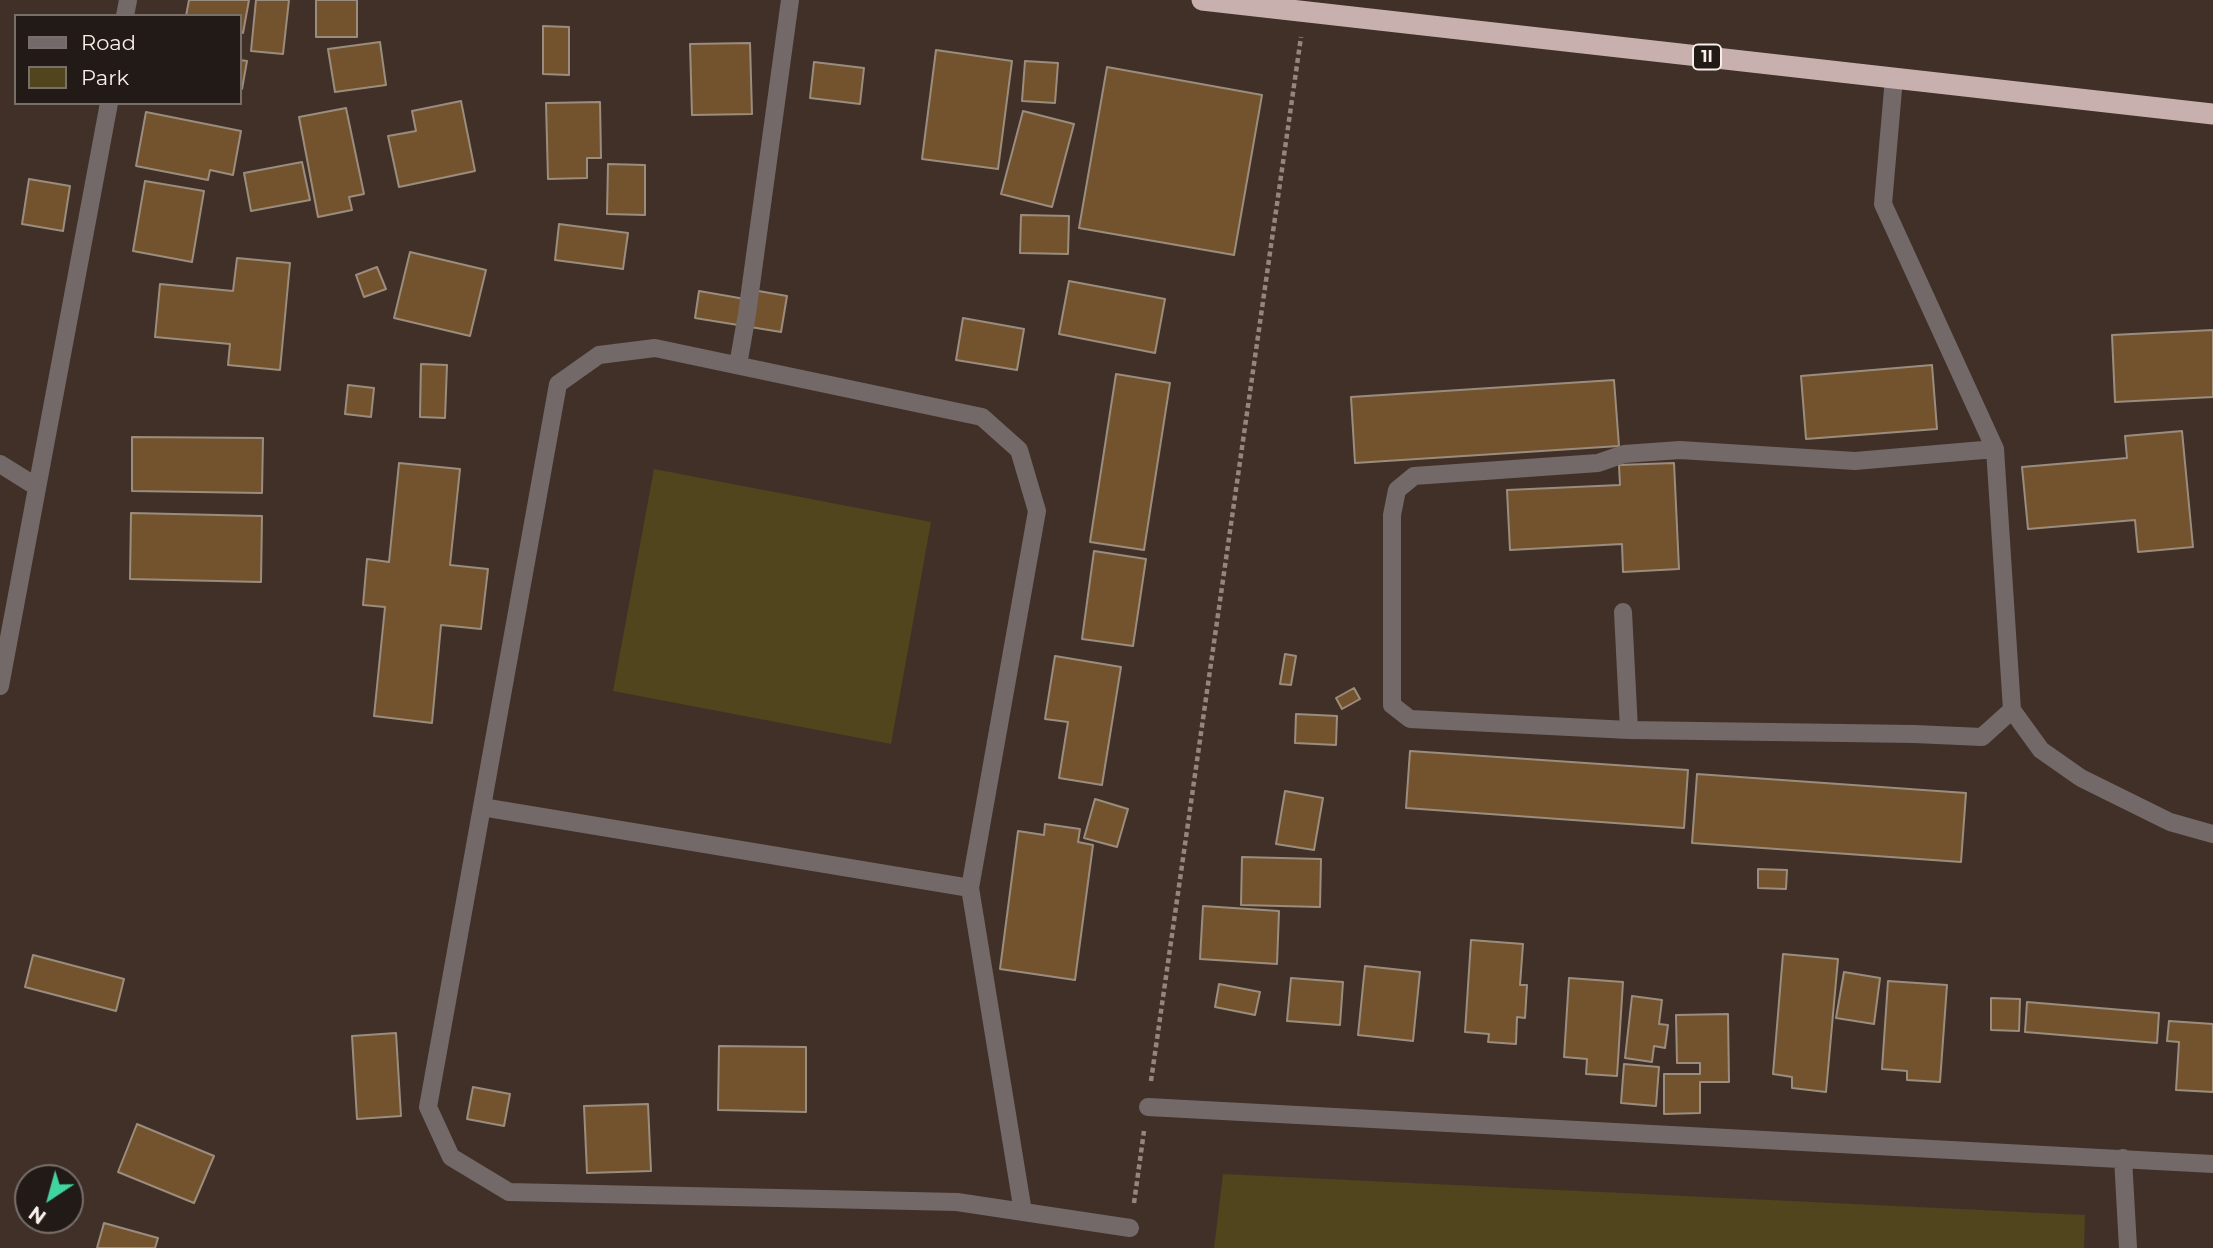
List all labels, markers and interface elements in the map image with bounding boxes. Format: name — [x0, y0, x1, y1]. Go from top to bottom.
legend — [14, 14, 242, 105]
text: Road — [81, 30, 136, 55]
road number: 1I — [1693, 44, 1721, 69]
text: Park — [81, 65, 129, 90]
north arrow — [14, 1164, 84, 1234]
text: N — [25, 1201, 51, 1229]

